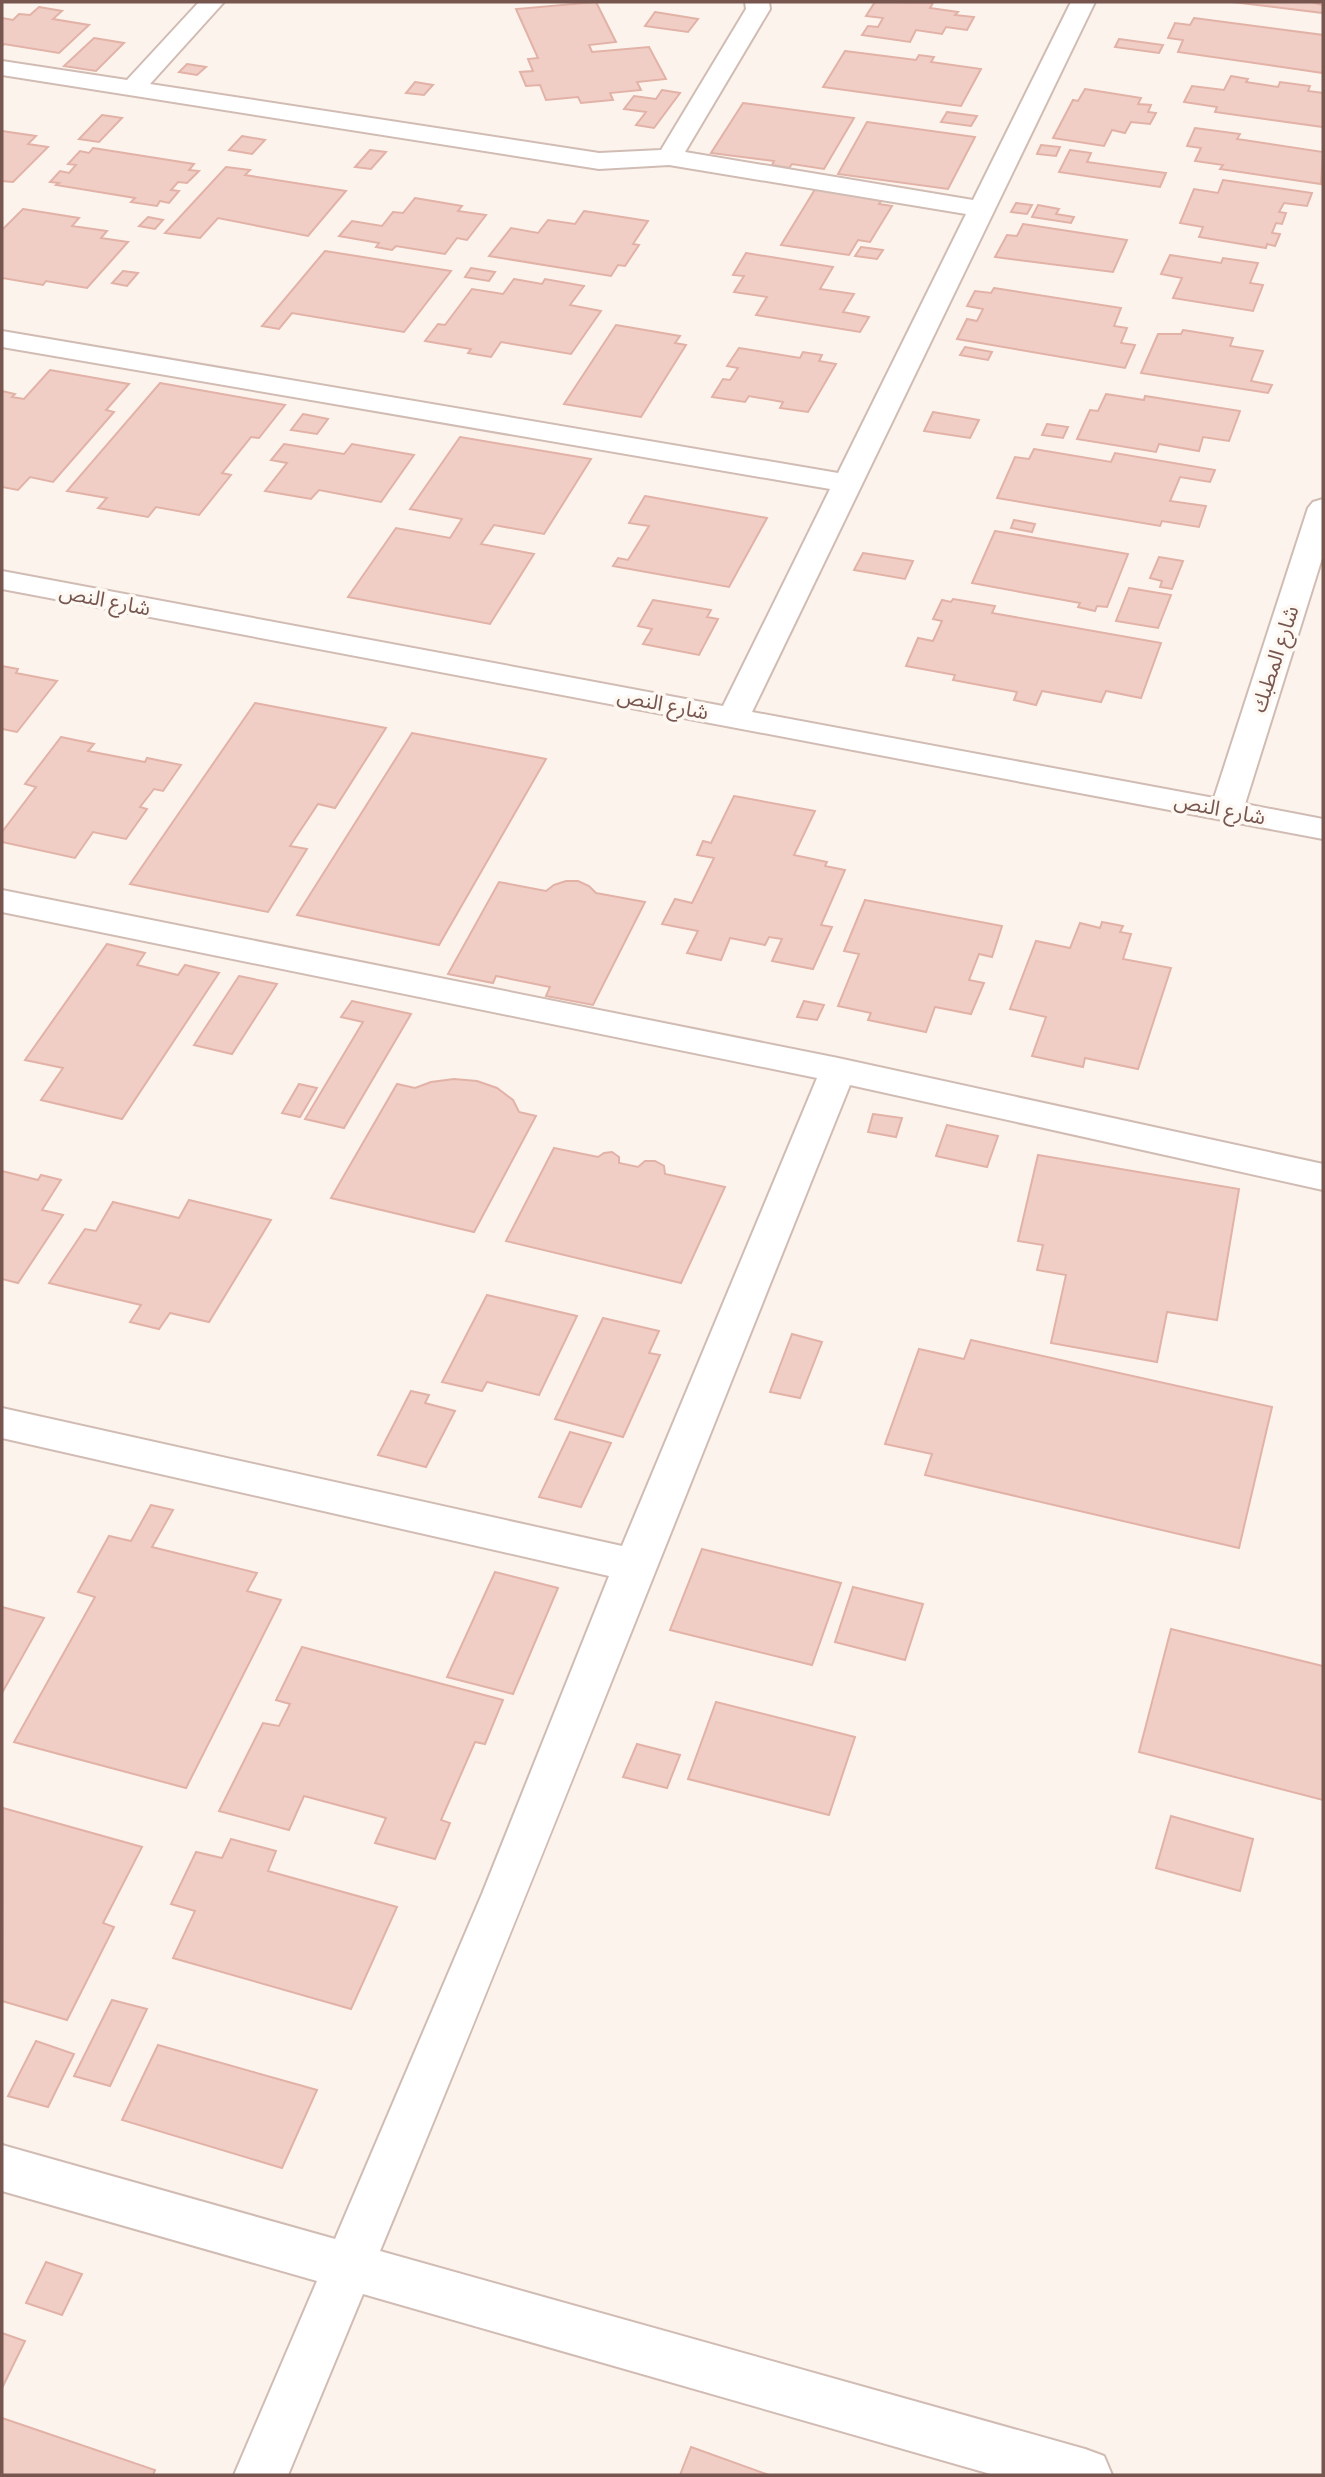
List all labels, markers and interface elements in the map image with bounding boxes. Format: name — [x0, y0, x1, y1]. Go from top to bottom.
street label: شارع النص — [57, 576, 153, 624]
street label: شارع المطبك — [1244, 602, 1306, 716]
street label: شارع النص — [615, 680, 711, 728]
street label: شارع النص — [1172, 785, 1268, 833]

